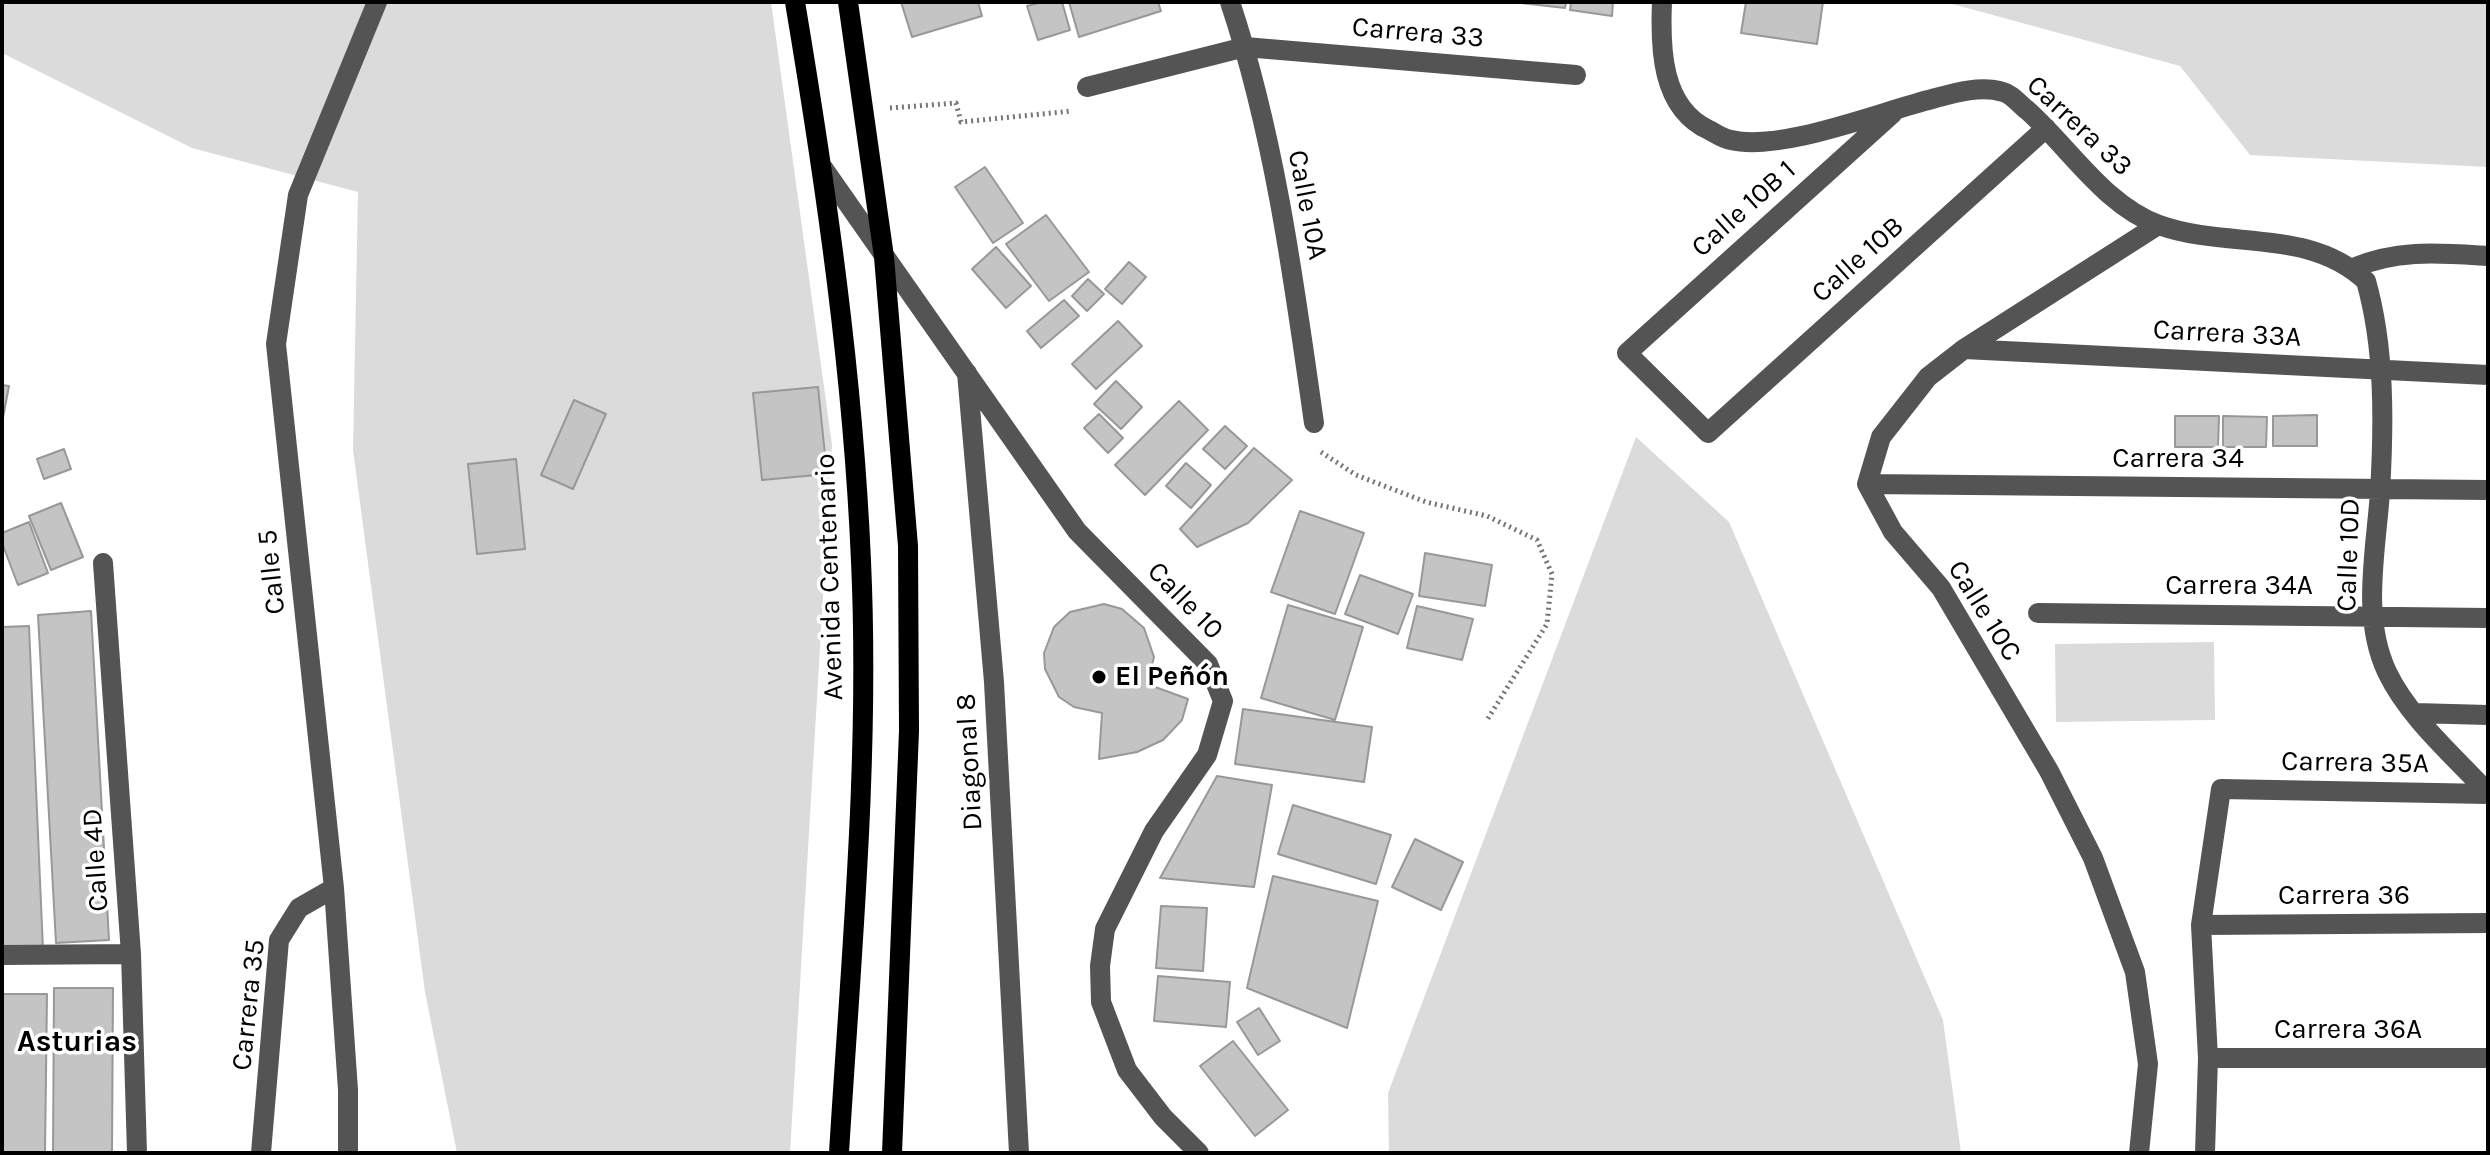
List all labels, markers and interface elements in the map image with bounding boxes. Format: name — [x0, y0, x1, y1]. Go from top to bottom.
street label: Carrera 33 — [1351, 10, 1485, 56]
street label: Carrera 33 — [2019, 69, 2139, 183]
street label: Calle 10A — [1280, 147, 1334, 263]
street label: Calle 10B 1 — [1685, 154, 1803, 264]
street label: Calle 10B — [1805, 210, 1911, 310]
street label: Carrera 33A — [2152, 313, 2302, 355]
street label: Carrera 34 — [2112, 442, 2244, 476]
street label: Avenida Centenario — [809, 453, 851, 701]
street label: Calle 10D — [2330, 498, 2368, 612]
street label: Calle 5 — [251, 528, 293, 616]
street label: Calle 10C — [1940, 554, 2028, 668]
street label: Calle 10 — [1140, 555, 1230, 647]
street label: Carrera 34A — [2165, 569, 2313, 603]
place label: El Peñón — [1115, 660, 1229, 694]
marker: El Peñón — [1090, 668, 1108, 686]
street label: Diagonal 8 — [950, 693, 990, 831]
street label: Carrera 35A — [2281, 745, 2429, 781]
street label: Calle 4D — [76, 807, 116, 913]
street label: Carrera 36 — [2278, 879, 2410, 913]
street label: Carrera 35 — [225, 938, 273, 1072]
street label: Carrera 36A — [2274, 1013, 2422, 1047]
district label: Asturias — [17, 1024, 137, 1060]

